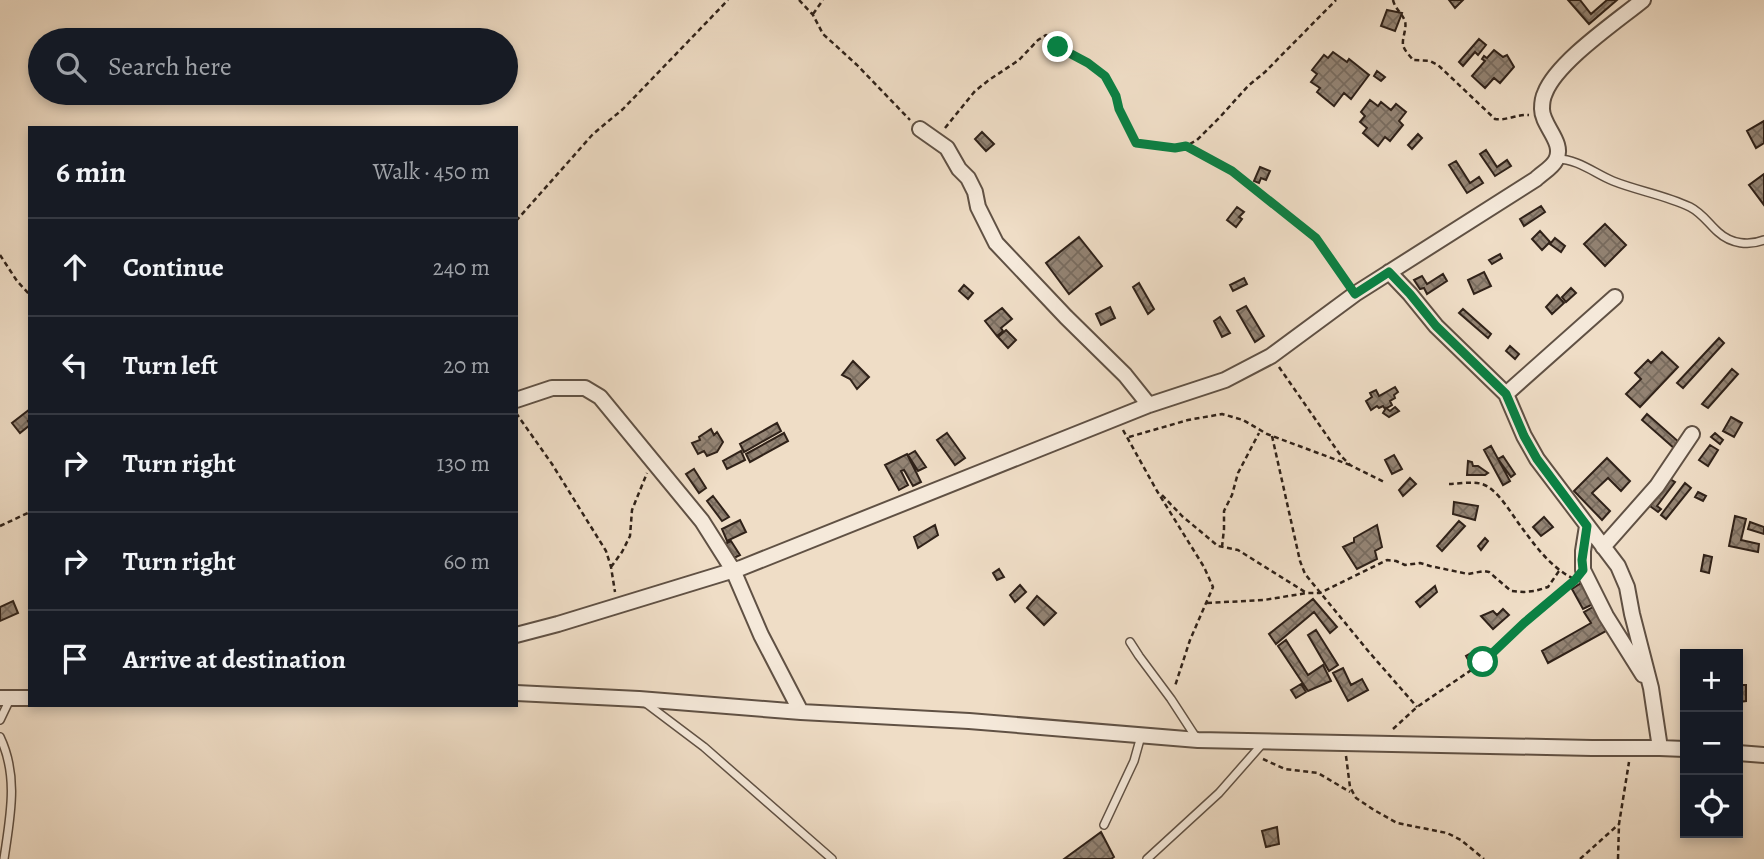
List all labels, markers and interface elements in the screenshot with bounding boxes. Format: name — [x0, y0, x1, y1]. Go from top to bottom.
search box — [28, 28, 518, 105]
route end — [1042, 31, 1073, 62]
icon: search — [52, 48, 90, 86]
text: Search here — [108, 49, 232, 84]
text: 6 min — [56, 152, 126, 192]
text: Walk · 450 m — [373, 156, 490, 187]
icon: ahead — [56, 248, 94, 286]
text: Continue — [123, 250, 224, 285]
text: 240 m — [433, 252, 490, 283]
icon: left — [56, 346, 94, 384]
text: Turn left — [123, 348, 218, 383]
text: 20 m — [443, 350, 490, 381]
icon: right — [56, 444, 94, 482]
text: Turn right — [123, 446, 236, 481]
text: 130 m — [437, 448, 490, 479]
icon: right — [56, 542, 94, 580]
text: Turn right — [123, 544, 236, 579]
text: 60 m — [443, 546, 490, 577]
icon: arrive — [56, 640, 94, 678]
text: Arrive at destination — [123, 642, 346, 677]
route start — [1467, 646, 1498, 677]
map controls — [1680, 649, 1743, 838]
button: + — [1680, 649, 1743, 712]
button: − — [1680, 712, 1743, 775]
button: locate — [1680, 775, 1743, 838]

